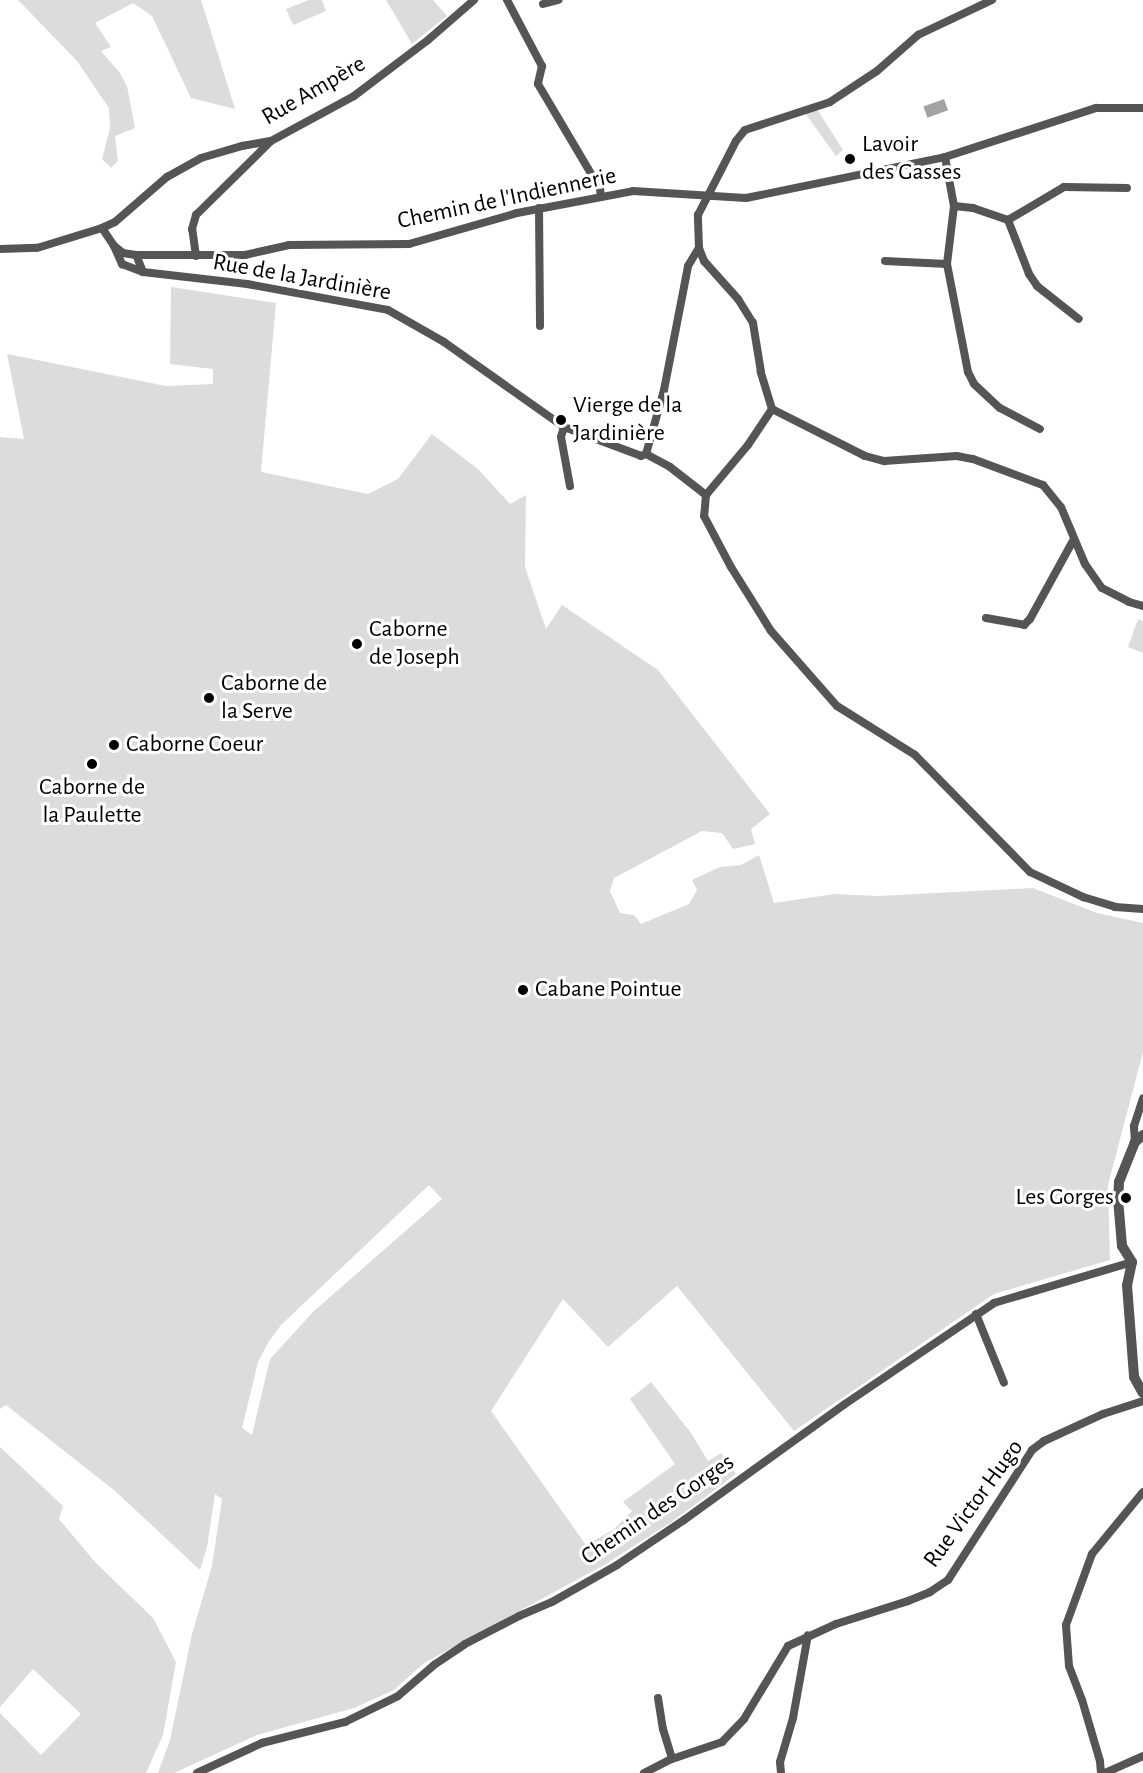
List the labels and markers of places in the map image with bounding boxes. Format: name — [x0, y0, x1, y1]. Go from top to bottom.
place label: Lavoir des Gasses — [862, 131, 961, 187]
marker: Lavoir des Gasses — [843, 152, 857, 166]
place label: Vierge de la Jardinière — [573, 392, 682, 448]
marker: Vierge de la Jardinière — [554, 413, 568, 427]
place label: Caborne de Joseph — [369, 616, 460, 672]
marker: Caborne de Joseph — [350, 637, 364, 651]
place label: Caborne de la Serve — [221, 670, 327, 726]
marker: Caborne de la Serve — [202, 691, 216, 705]
place label: Caborne Coeur — [126, 731, 263, 759]
marker: Caborne Coeur — [107, 738, 121, 752]
marker: Caborne de la Paulette — [85, 757, 99, 771]
place label: Caborne de la Paulette — [39, 774, 145, 830]
place label: Cabane Pointue — [535, 976, 682, 1004]
marker: Cabane Pointue — [516, 983, 530, 997]
place label: Les Gorges — [1016, 1184, 1114, 1212]
marker: Les Gorges — [1119, 1191, 1133, 1205]

